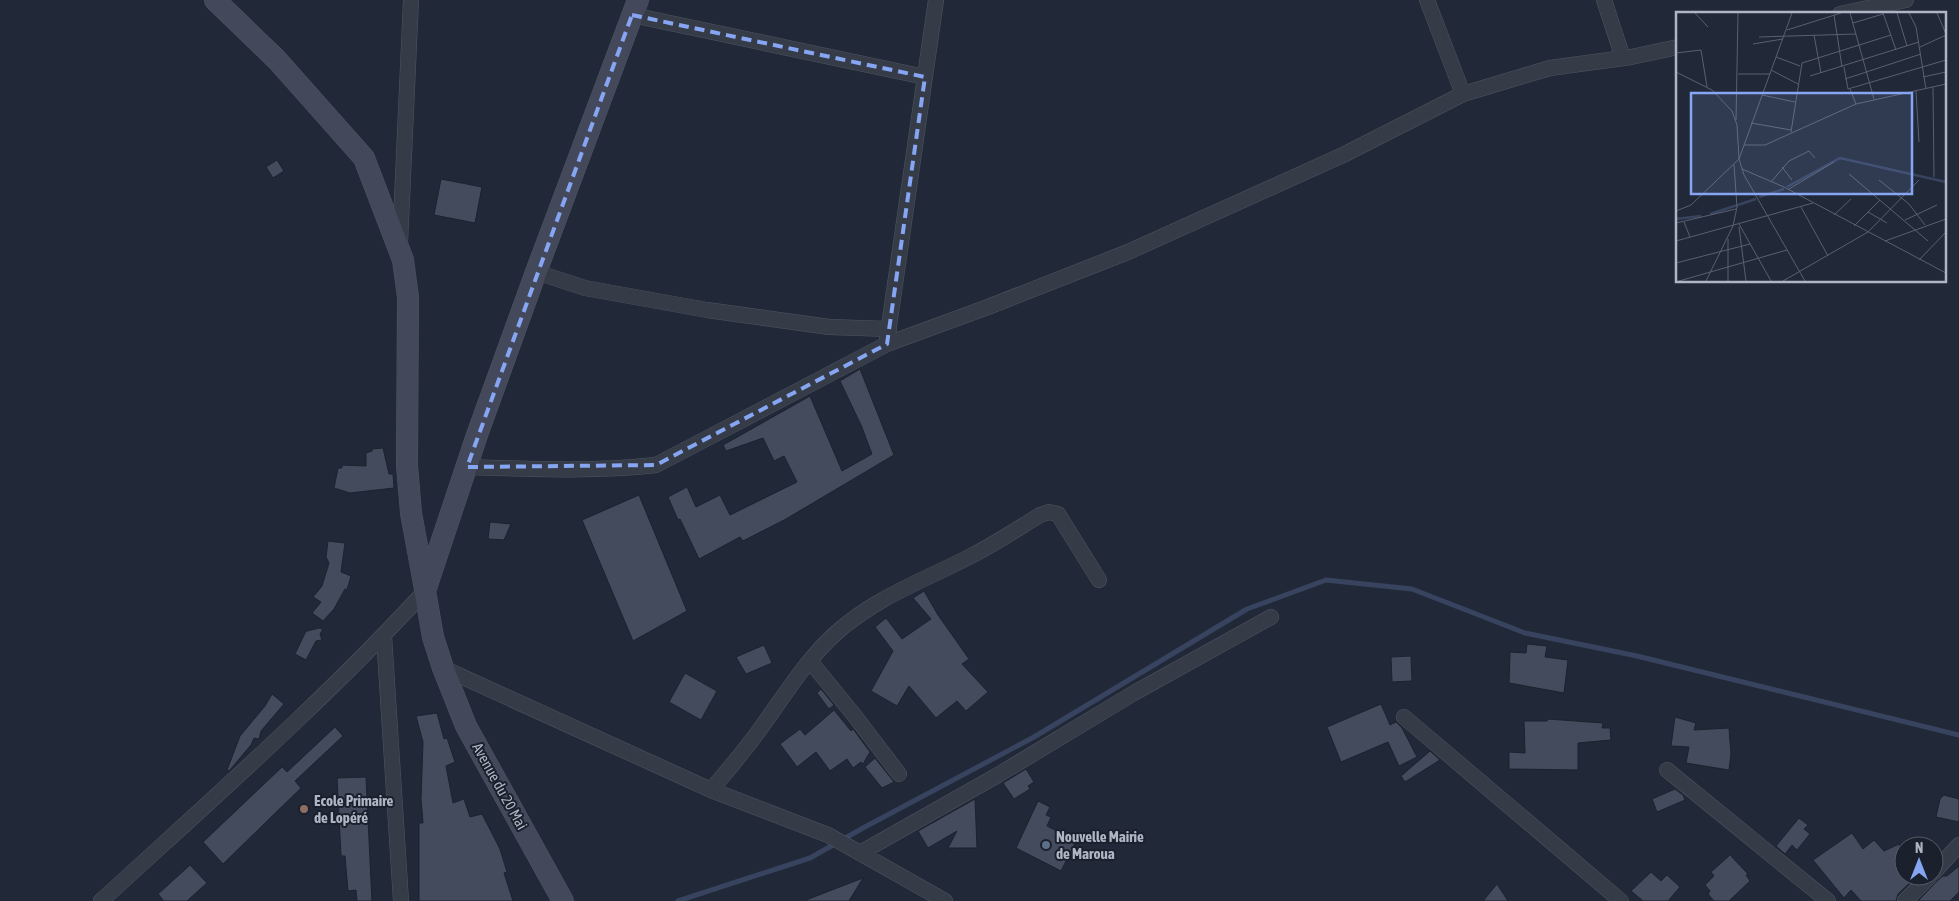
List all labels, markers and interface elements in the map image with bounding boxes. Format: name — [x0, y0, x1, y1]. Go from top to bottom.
inset map — [1676, 12, 1946, 282]
street label: Avenue du 20 Mai — [469, 740, 531, 832]
place label: Ecole Primaire de Lopéré — [314, 792, 394, 826]
marker: Ecole Primaire de Lopéré — [298, 803, 310, 815]
place label: Nouvelle Mairie de Maroua — [1056, 828, 1144, 862]
north arrow — [1894, 836, 1944, 886]
marker: Nouvelle Mairie de Maroua — [1040, 839, 1052, 851]
text: N — [1915, 840, 1923, 856]

